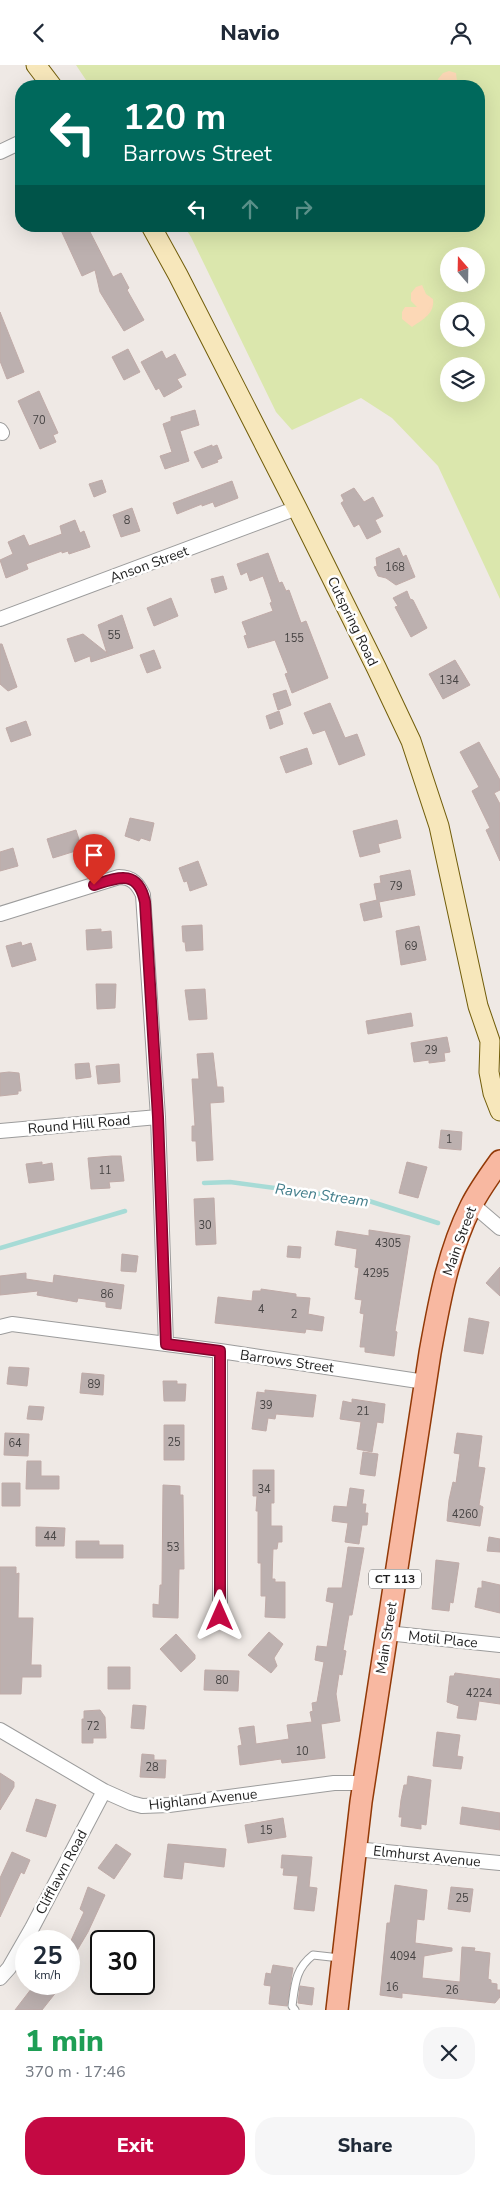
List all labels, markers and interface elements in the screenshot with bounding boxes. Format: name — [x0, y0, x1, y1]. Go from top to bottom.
text: Navio — [220, 18, 280, 48]
icon: back — [25, 19, 53, 47]
icon: person — [447, 19, 475, 47]
text: 120 m — [123, 94, 226, 141]
icon: left — [40, 100, 105, 165]
text: Barrows Street — [123, 139, 272, 169]
icon: left — [183, 195, 211, 223]
icon: ahead — [236, 195, 264, 223]
icon: right — [289, 195, 317, 223]
north arrow — [440, 247, 485, 293]
map controls — [440, 247, 485, 402]
button: search — [440, 302, 485, 347]
button: layers — [440, 357, 485, 402]
house number: 70 — [32, 413, 46, 428]
house number: 8 — [124, 513, 131, 528]
street label: Anson Street — [107, 541, 191, 587]
house number: 168 — [385, 560, 405, 575]
street label: Cutspring Road — [323, 573, 382, 669]
house number: 55 — [107, 628, 121, 643]
house number: 155 — [284, 631, 304, 646]
house number: 134 — [439, 673, 459, 688]
pin — [73, 834, 115, 885]
icon: arrive — [80, 841, 108, 869]
house number: 79 — [389, 879, 403, 894]
house number: 69 — [404, 939, 418, 954]
house number: 29 — [424, 1043, 438, 1058]
street label: Round Hill Road — [27, 1111, 131, 1138]
house number: 1 — [446, 1132, 452, 1147]
house number: 11 — [98, 1163, 112, 1178]
water label: Raven Stream — [274, 1179, 370, 1211]
street label: Main Street — [438, 1204, 481, 1278]
house number: 30 — [198, 1218, 212, 1233]
house number: 4305 — [375, 1236, 402, 1251]
house number: 4295 — [363, 1266, 390, 1281]
house number: 86 — [100, 1287, 114, 1302]
house number: 4 — [258, 1302, 265, 1317]
house number: 2 — [291, 1307, 297, 1322]
street label: Barrows Street — [239, 1345, 335, 1378]
house number: 89 — [87, 1377, 101, 1392]
house number: 39 — [259, 1398, 273, 1413]
house number: 21 — [356, 1404, 370, 1419]
house number: 25 — [167, 1435, 181, 1450]
house number: 64 — [8, 1436, 22, 1451]
house number: 34 — [257, 1482, 271, 1497]
house number: 4260 — [452, 1507, 479, 1522]
house number: 44 — [43, 1529, 57, 1544]
house number: 53 — [166, 1540, 180, 1555]
road number: CT 113 — [369, 1570, 421, 1589]
position arrow — [193, 1589, 245, 1641]
street label: Main Street — [371, 1601, 402, 1675]
street label: Motil Place — [407, 1626, 479, 1653]
house number: 80 — [215, 1673, 229, 1688]
house number: 4224 — [466, 1686, 493, 1701]
house number: 72 — [86, 1719, 100, 1734]
house number: 10 — [295, 1744, 309, 1759]
house number: 28 — [145, 1760, 159, 1775]
street label: Highland Avenue — [148, 1784, 258, 1815]
house number: 15 — [259, 1823, 273, 1838]
street label: Clifflawn Road — [31, 1827, 92, 1918]
street label: Elmhurst Avenue — [372, 1841, 482, 1872]
house number: 25 — [455, 1891, 469, 1906]
speed limit sign: 30 — [90, 1930, 155, 1995]
text: 25 — [32, 1939, 63, 1973]
house number: 4094 — [390, 1949, 417, 1964]
text: km/h — [34, 1967, 61, 1983]
house number: 16 — [385, 1980, 399, 1995]
house number: 26 — [445, 1983, 459, 1998]
text: 1 min — [25, 2021, 104, 2062]
button: close — [423, 2027, 475, 2079]
text: 370 m · 17:46 — [25, 2061, 126, 2083]
button: Exit — [25, 2117, 245, 2175]
button: Share — [255, 2117, 475, 2175]

